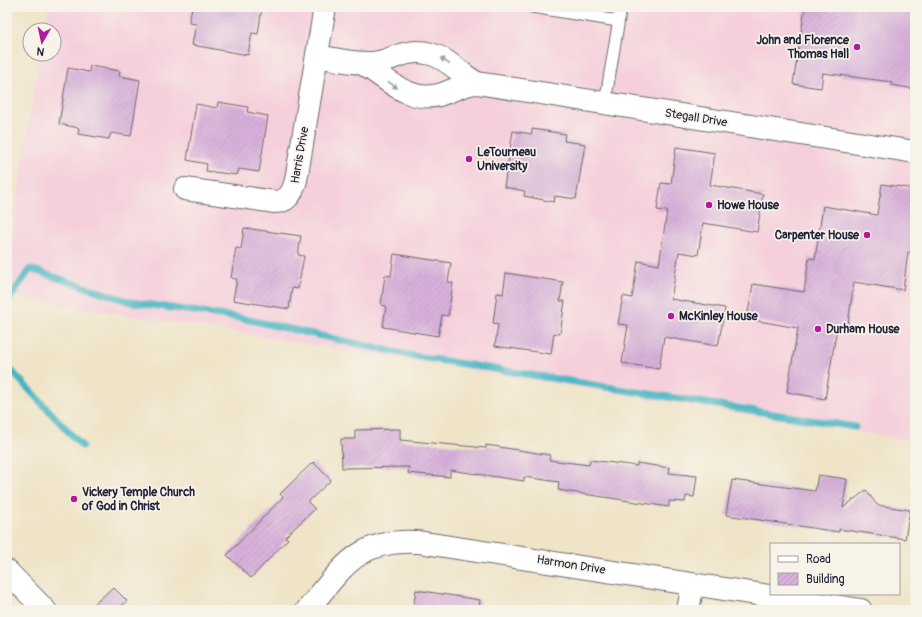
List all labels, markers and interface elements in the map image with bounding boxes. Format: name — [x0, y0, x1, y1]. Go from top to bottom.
north arrow — [22, 22, 62, 62]
place label: John and Florence Thomas Hall — [756, 33, 850, 62]
marker: John and Florence Thomas Hall — [852, 42, 862, 52]
text: N — [35, 44, 45, 58]
one-way arrow — [440, 57, 451, 65]
one-way arrow — [388, 81, 398, 89]
street label: Stegall Drive — [664, 106, 729, 130]
street label: Harris Drive — [288, 125, 312, 185]
place label: LeTourneau University — [477, 145, 536, 174]
marker: LeTourneau University — [464, 154, 474, 164]
place label: Howe House — [717, 198, 780, 213]
marker: Howe House — [704, 200, 714, 210]
place label: Carpenter House — [775, 228, 860, 243]
marker: Carpenter House — [862, 230, 872, 240]
place label: McKinley House — [679, 309, 759, 324]
marker: McKinley House — [666, 311, 676, 321]
place label: Durham House — [826, 322, 901, 337]
marker: Durham House — [813, 324, 823, 334]
place label: Vickery Temple Church of God in Christ — [81, 485, 195, 514]
marker: Vickery Temple Church of God in Christ — [69, 494, 79, 504]
legend — [770, 543, 900, 595]
street label: Harmon Drive — [536, 552, 607, 578]
text: Road — [806, 552, 831, 567]
text: Building — [806, 572, 845, 587]

